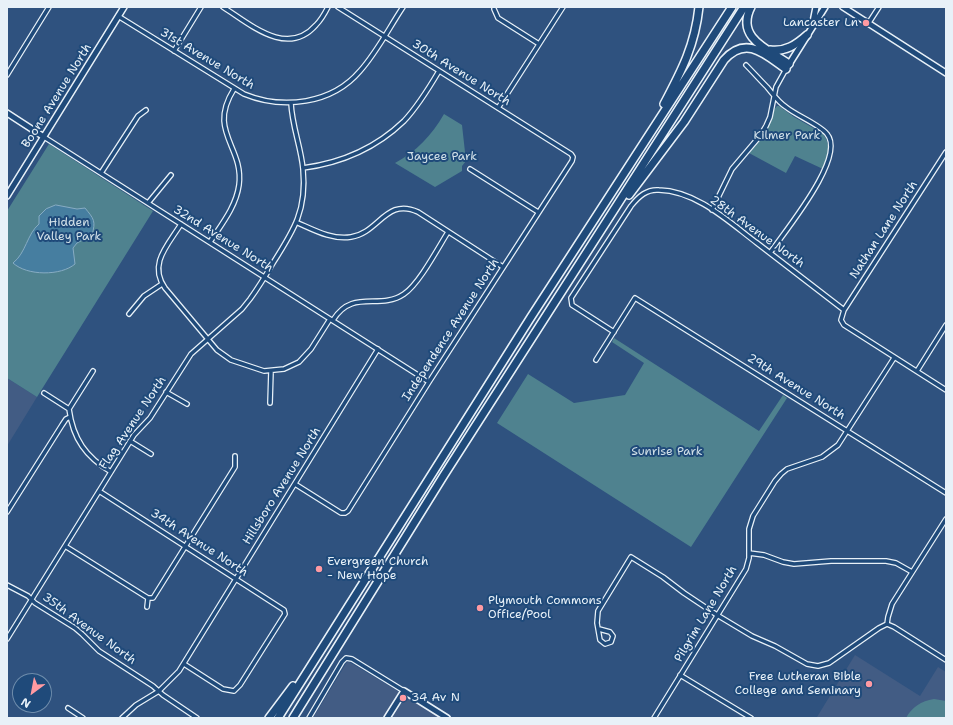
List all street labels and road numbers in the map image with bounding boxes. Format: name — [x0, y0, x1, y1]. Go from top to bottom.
street label: 31st Avenue North — [157, 25, 257, 93]
street label: 30th Avenue North — [409, 37, 513, 109]
street label: Boone Avenue North — [19, 41, 95, 151]
street label: Nathan Lane North — [847, 178, 921, 282]
street label: 28th Avenue North — [707, 193, 807, 271]
street label: 32nd Avenue North — [170, 202, 276, 276]
street label: Independence Avenue North — [399, 256, 503, 404]
street label: 29th Avenue North — [744, 351, 848, 423]
street label: Flag Avenue North — [96, 374, 170, 472]
street label: Hillsboro Avenue North — [240, 425, 324, 547]
street label: 34th Avenue North — [148, 506, 250, 580]
street label: Pilgrim Lane North — [672, 563, 740, 665]
street label: 35th Avenue North — [39, 590, 139, 668]

